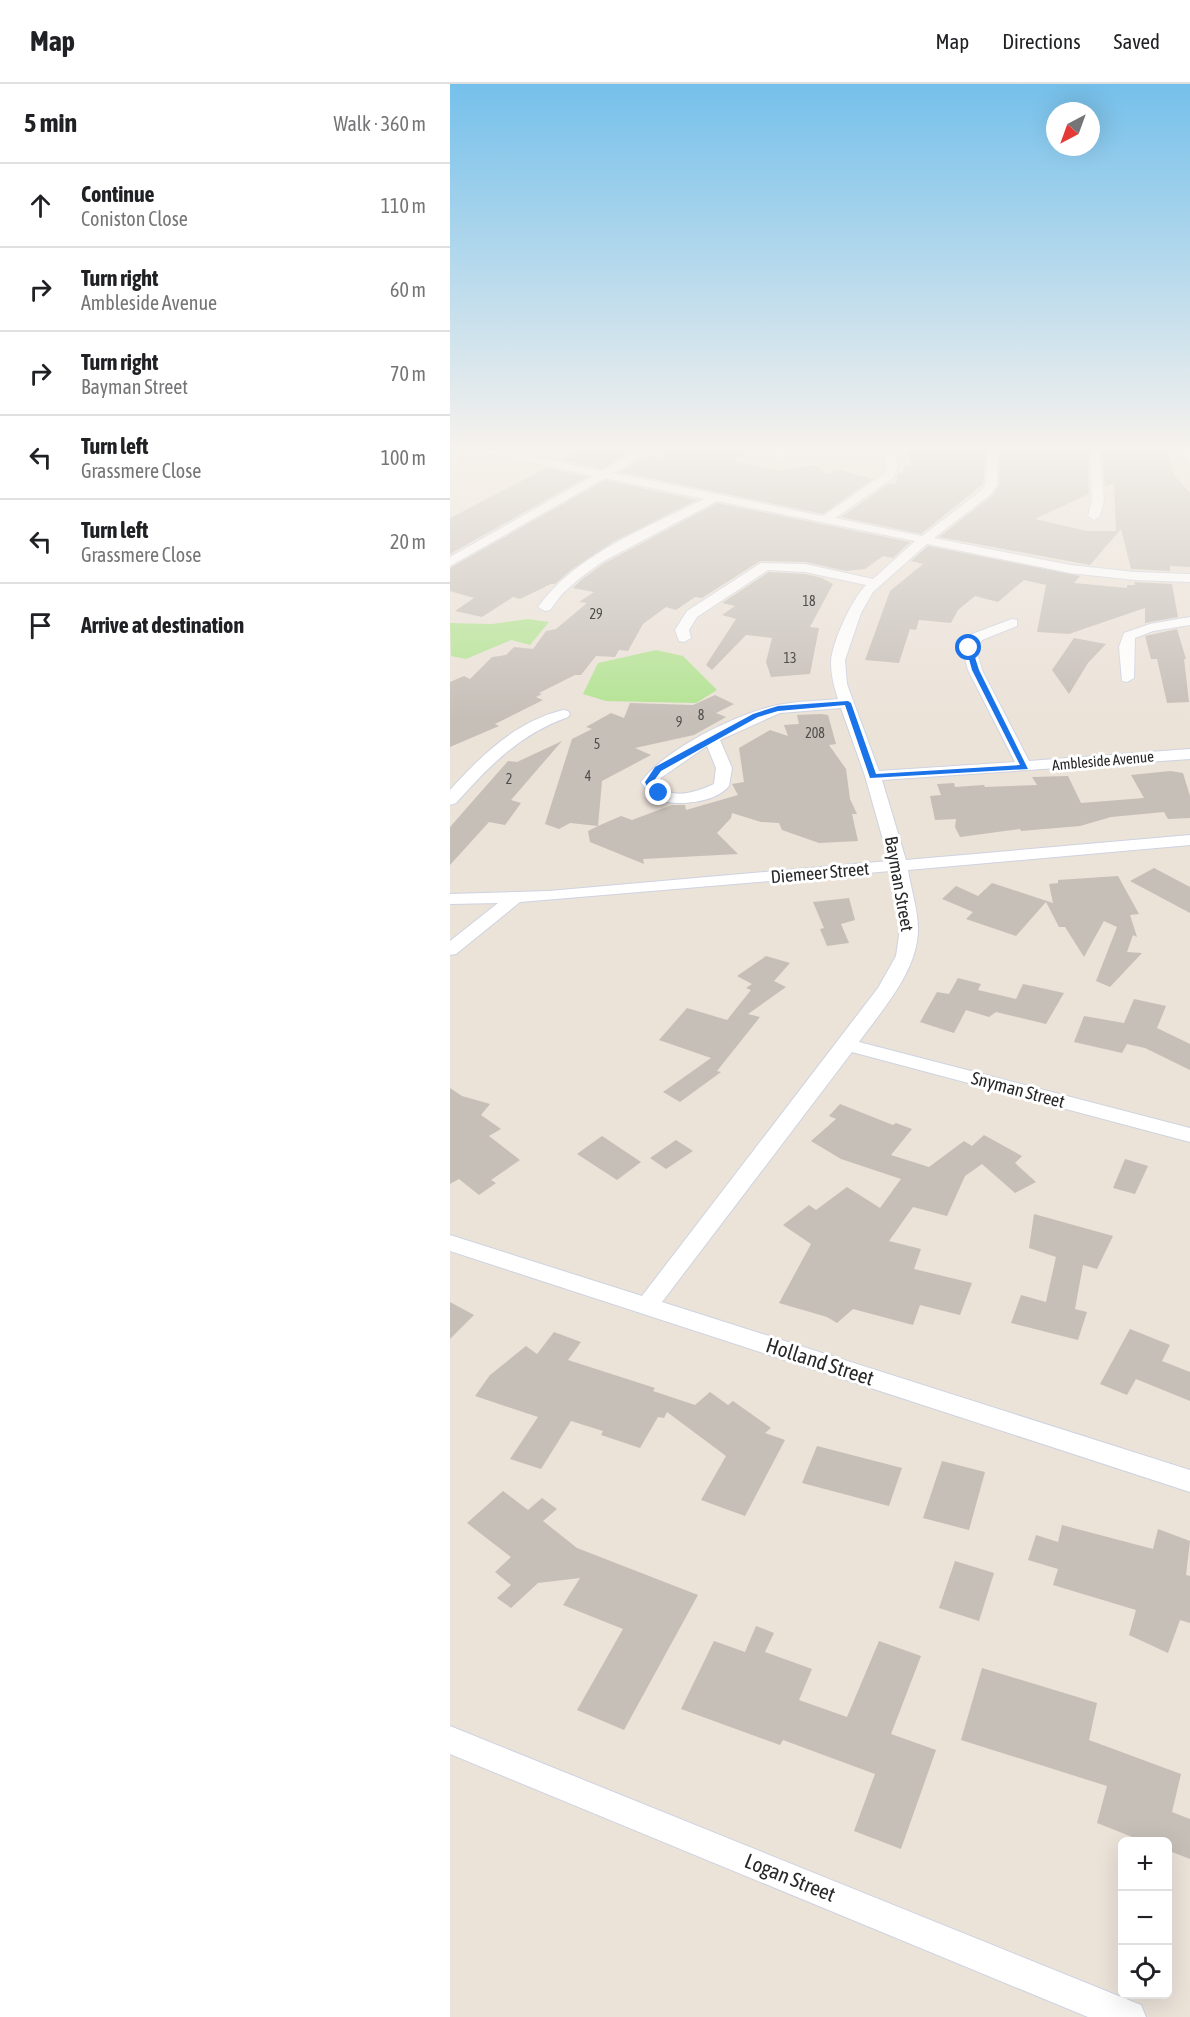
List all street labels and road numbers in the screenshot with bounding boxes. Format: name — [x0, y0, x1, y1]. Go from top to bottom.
street label: Ambleside Avenue — [1051, 748, 1155, 773]
street label: Bayman Street — [881, 835, 918, 933]
street label: Diemeer Street — [770, 858, 870, 887]
street label: Snyman Street — [969, 1067, 1067, 1112]
street label: Holland Street — [763, 1332, 877, 1390]
street label: Logan Street — [742, 1848, 839, 1906]

